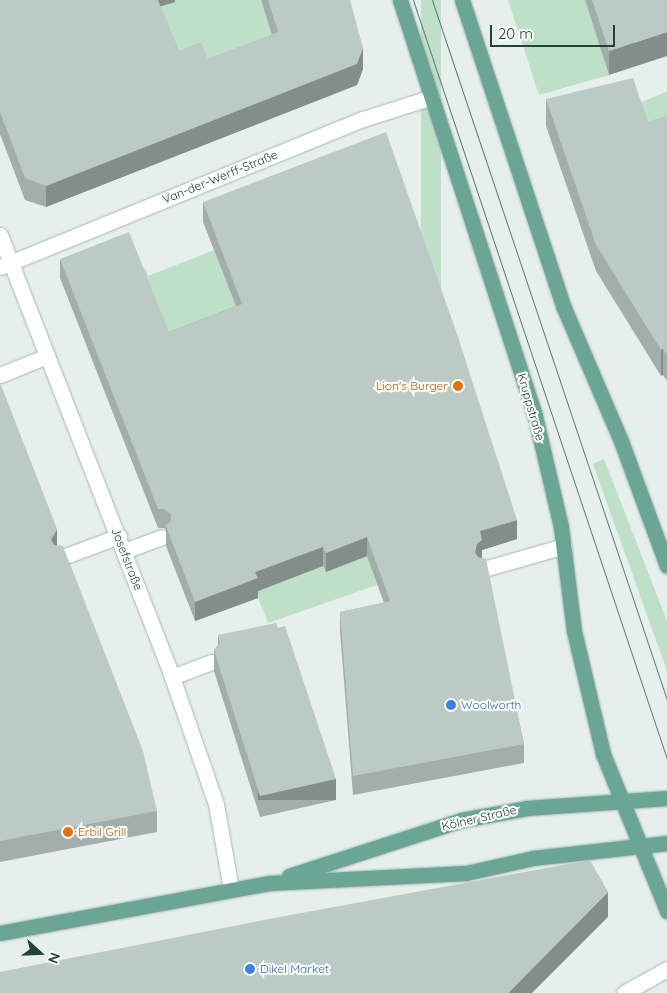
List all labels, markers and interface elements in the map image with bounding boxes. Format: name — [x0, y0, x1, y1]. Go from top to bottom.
scale bar — [492, 15, 617, 47]
text: 20 m — [498, 24, 533, 43]
street label: Van-der-Werff-Straße — [160, 147, 280, 207]
street label: Kruppstraße — [515, 372, 547, 442]
place label: Lion's Burger — [376, 379, 448, 393]
marker: Lion's Burger — [452, 380, 464, 392]
street label: Josefstraße — [108, 525, 146, 593]
place label: Woolworth — [461, 698, 521, 712]
marker: Woolworth — [445, 699, 457, 711]
street label: Kölner Straße — [440, 802, 518, 834]
place label: Erbil Grill — [78, 825, 126, 839]
marker: Erbil Grill — [62, 826, 74, 838]
north arrow — [15, 928, 65, 978]
text: N — [44, 950, 64, 966]
place label: Dikel Market — [260, 962, 329, 976]
marker: Dikel Market — [244, 963, 256, 975]

